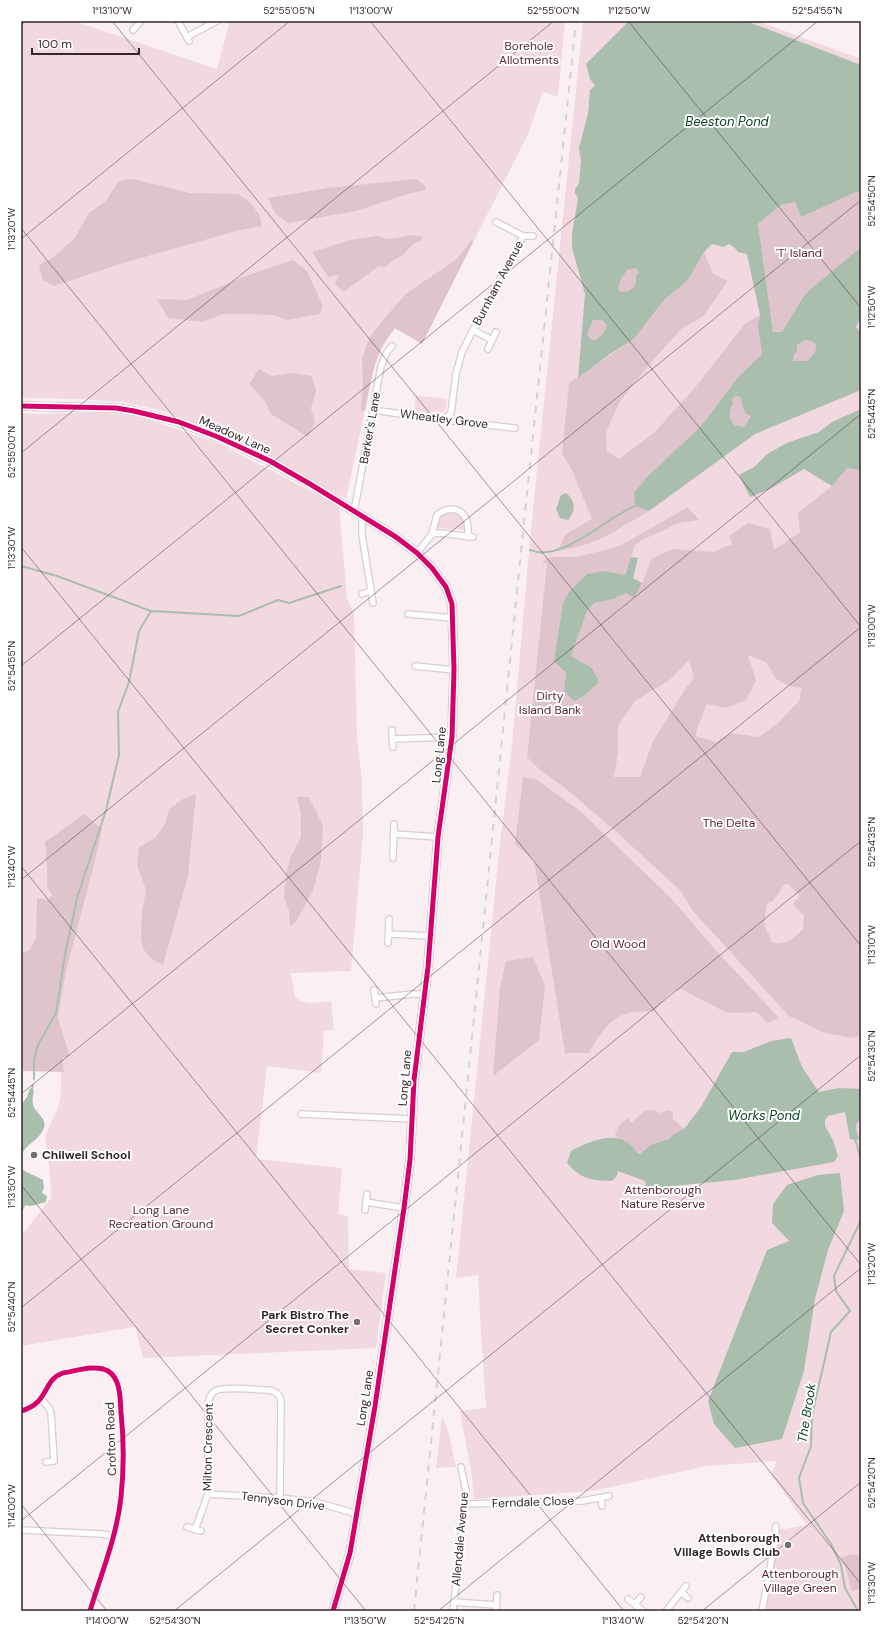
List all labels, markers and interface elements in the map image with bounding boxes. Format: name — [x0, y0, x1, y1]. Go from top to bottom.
text: 1°13'10"W — [92, 4, 132, 17]
text: 52°55'05"N — [263, 4, 315, 17]
text: 1°13'00"W — [349, 4, 393, 17]
text: 52°55'00"N — [527, 4, 579, 17]
text: 1°12'50"W — [608, 4, 650, 17]
text: 52°54'55"N — [792, 4, 842, 17]
scale bar — [32, 30, 139, 56]
text: 100 m — [38, 36, 72, 52]
park label: Borehole Allotments — [499, 38, 559, 68]
water label: Beeston Pond — [685, 113, 770, 130]
text: 52°54'50"N — [865, 175, 878, 227]
text: 1°13'20"W — [5, 208, 18, 250]
street label: Burnham Avenue — [469, 238, 527, 328]
park label: 'T' Island — [776, 245, 822, 261]
text: 1°12'50"W — [865, 286, 878, 328]
text: 52°54'45"N — [865, 389, 878, 439]
street label: Barker's Lane — [356, 391, 384, 465]
street label: Wheatley Grove — [399, 406, 489, 432]
street label: Meadow Lane — [197, 412, 273, 458]
text: 52°55'00"N — [5, 426, 18, 478]
text: 1°13'30"W — [5, 526, 18, 569]
text: 1°13'00"W — [865, 604, 878, 648]
text: 52°54'55"N — [5, 641, 18, 691]
park label: Dirty Island Bank — [519, 688, 581, 718]
street label: Long Lane — [428, 726, 450, 784]
park label: The Delta — [703, 815, 755, 831]
text: 52°54'35"N — [865, 817, 878, 867]
text: 1°13'40"W — [5, 846, 18, 888]
text: 1°13'10"W — [865, 925, 878, 965]
park label: Old Wood — [590, 936, 646, 952]
text: 52°54'30"N — [865, 1030, 878, 1082]
street label: Long Lane — [395, 1049, 415, 1107]
text: 52°54'45"N — [5, 1068, 18, 1118]
water label: Works Pond — [728, 1107, 801, 1124]
place label: Chilwell School — [42, 1147, 131, 1163]
marker: Chilwell School — [29, 1150, 39, 1160]
text: 1°13'50"W — [5, 1165, 18, 1208]
park label: Attenborough Nature Reserve — [621, 1182, 705, 1212]
park label: Long Lane Recreation Ground — [109, 1202, 213, 1232]
text: 1°13'20"W — [865, 1243, 878, 1285]
text: 52°54'40"N — [5, 1281, 18, 1333]
place label: Park Bistro The Secret Conker — [261, 1307, 349, 1337]
marker: Park Bistro The Secret Conker — [352, 1317, 362, 1327]
street label: Long Lane — [353, 1369, 377, 1427]
water label: The Brook — [793, 1382, 820, 1444]
street label: Crofton Road — [102, 1402, 120, 1476]
street label: Milton Crescent — [199, 1402, 217, 1491]
text: 52°54'20"N — [865, 1457, 878, 1509]
text: 1°14'00"W — [5, 1484, 18, 1528]
street label: Tennyson Drive — [240, 1488, 326, 1514]
street label: Allendale Avenue — [448, 1491, 472, 1587]
street label: Ferndale Close — [492, 1493, 575, 1511]
place label: Attenborough Village Bowls Club — [674, 1530, 780, 1560]
marker: Attenborough Village Bowls Club — [783, 1540, 793, 1550]
text: 1°13'30"W — [865, 1561, 878, 1604]
park label: Attenborough Village Green — [762, 1566, 839, 1596]
text: 1°14'00"W — [85, 1614, 129, 1627]
text: 52°54'30"N — [149, 1614, 201, 1627]
text: 1°13'50"W — [344, 1614, 387, 1627]
text: 52°54'25"N — [414, 1614, 464, 1627]
text: 1°13'40"W — [602, 1614, 644, 1627]
text: 52°54'20"N — [677, 1614, 729, 1627]

